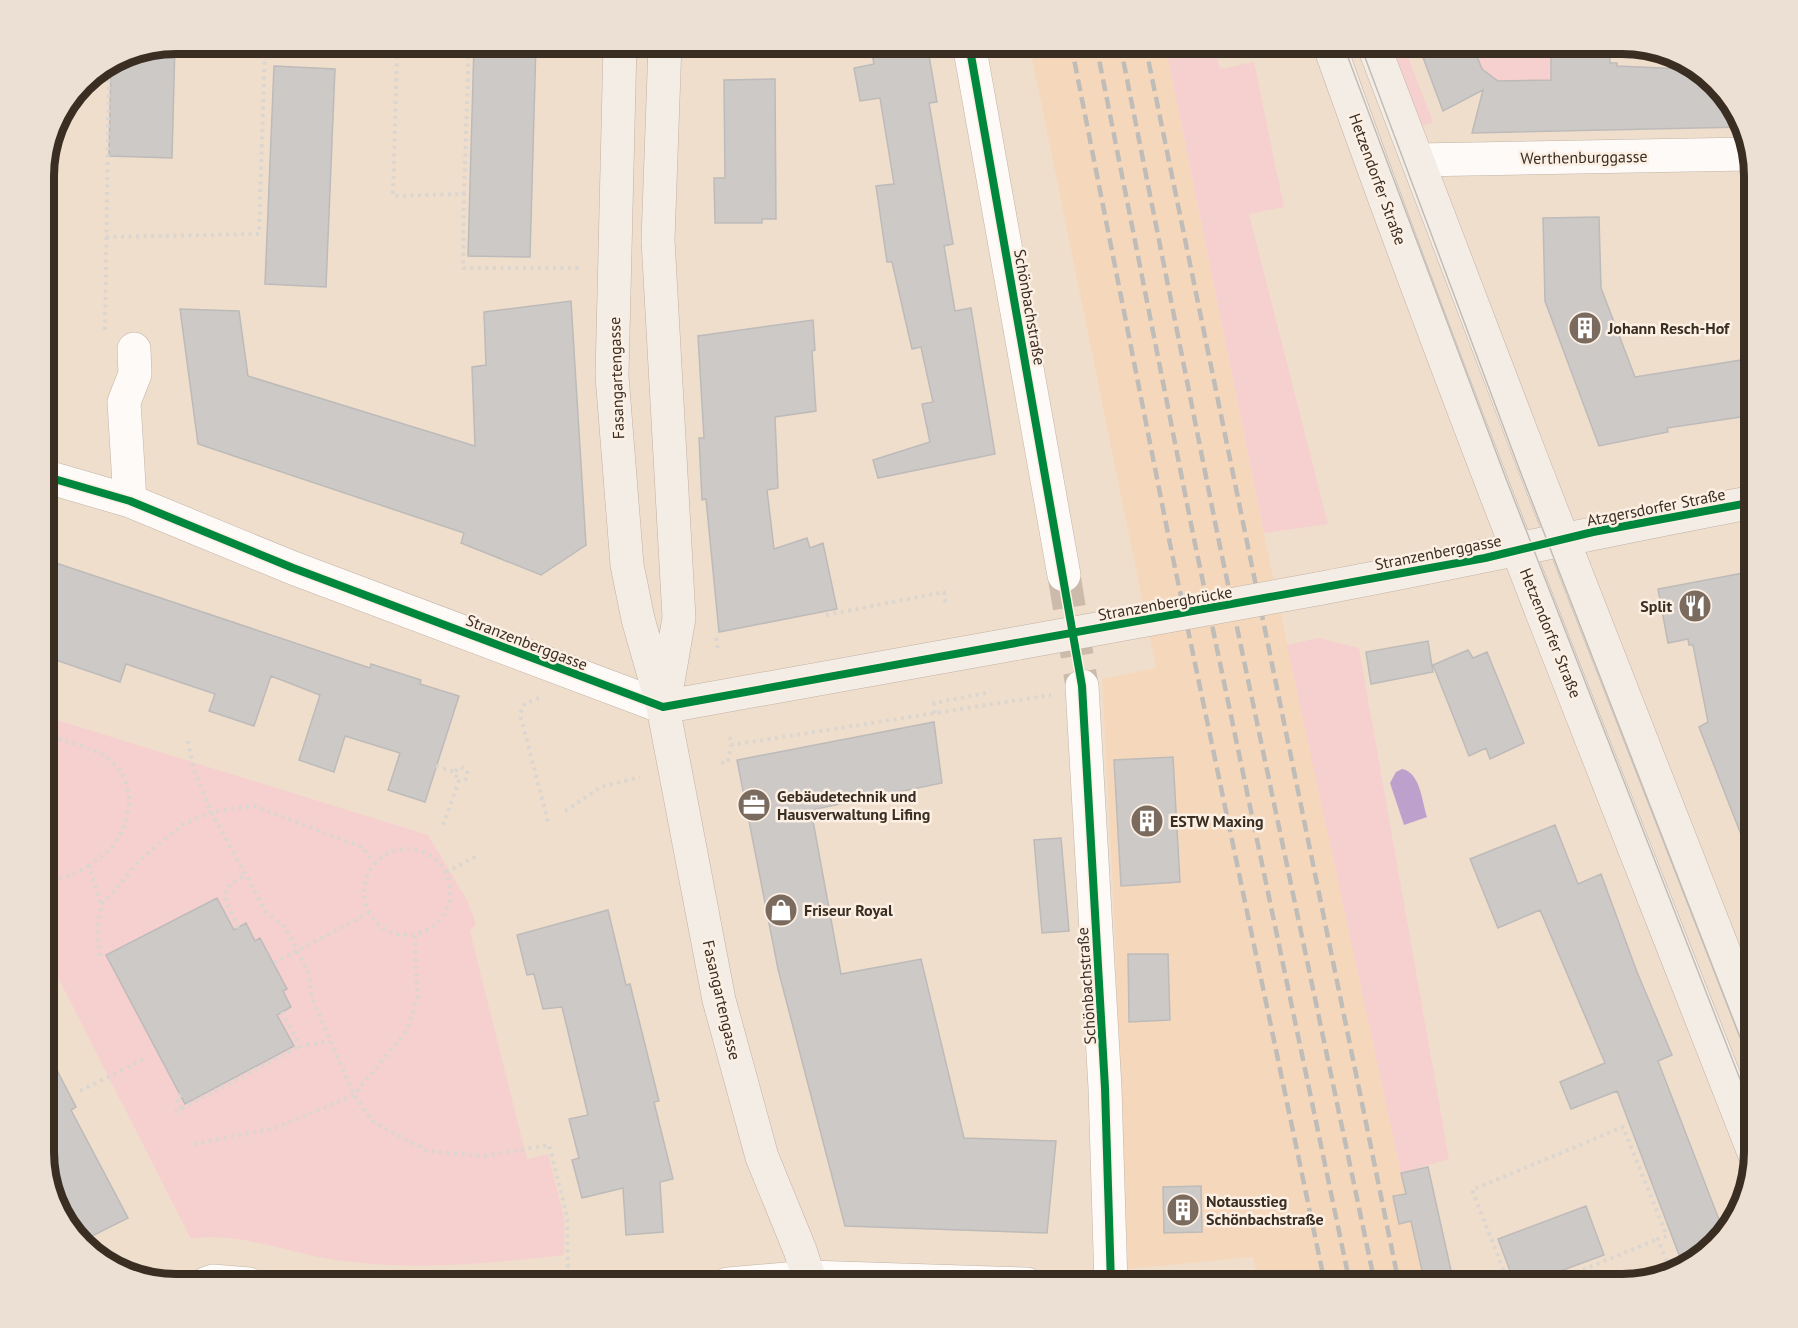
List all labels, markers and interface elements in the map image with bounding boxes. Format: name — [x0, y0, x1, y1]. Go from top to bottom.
street label: Hetzendorfer Straße — [1345, 111, 1411, 247]
street label: Werthenburggasse — [1520, 146, 1648, 168]
street label: Schönbachstraße — [1010, 247, 1050, 367]
building icon: Johann Resch-Hof — [1567, 310, 1603, 346]
street label: Fasangartengasse — [604, 317, 628, 439]
place label: Johann Resch-Hof — [1607, 318, 1730, 338]
street label: Atzgersdorfer Straße — [1585, 484, 1727, 530]
street label: Stranzenberggasse — [1373, 530, 1503, 574]
street label: Hetzendorfer Straße — [1516, 565, 1586, 701]
street label: Stranzenbergbrücke — [1096, 581, 1234, 625]
restaurant icon: Split — [1677, 588, 1713, 624]
place label: Split — [1640, 596, 1672, 616]
street label: Stranzenberggasse — [463, 610, 591, 674]
place label: Gebäudetechnik und Hausverwaltung Lifing — [777, 786, 930, 824]
office icon: Gebäudetechnik und Hausverwaltung Lifing — [736, 787, 772, 823]
building icon: ESTW Maxing — [1129, 803, 1165, 839]
place label: ESTW Maxing — [1170, 811, 1264, 831]
shop icon: Friseur Royal — [763, 892, 799, 928]
place label: Friseur Royal — [804, 900, 893, 920]
street label: Schönbachstraße — [1072, 927, 1100, 1045]
street label: Fasangartengasse — [698, 938, 746, 1062]
place label: Notausstieg Schönbachstraße — [1206, 1191, 1324, 1229]
building icon: Notausstieg Schönbachstraße — [1165, 1192, 1201, 1228]

